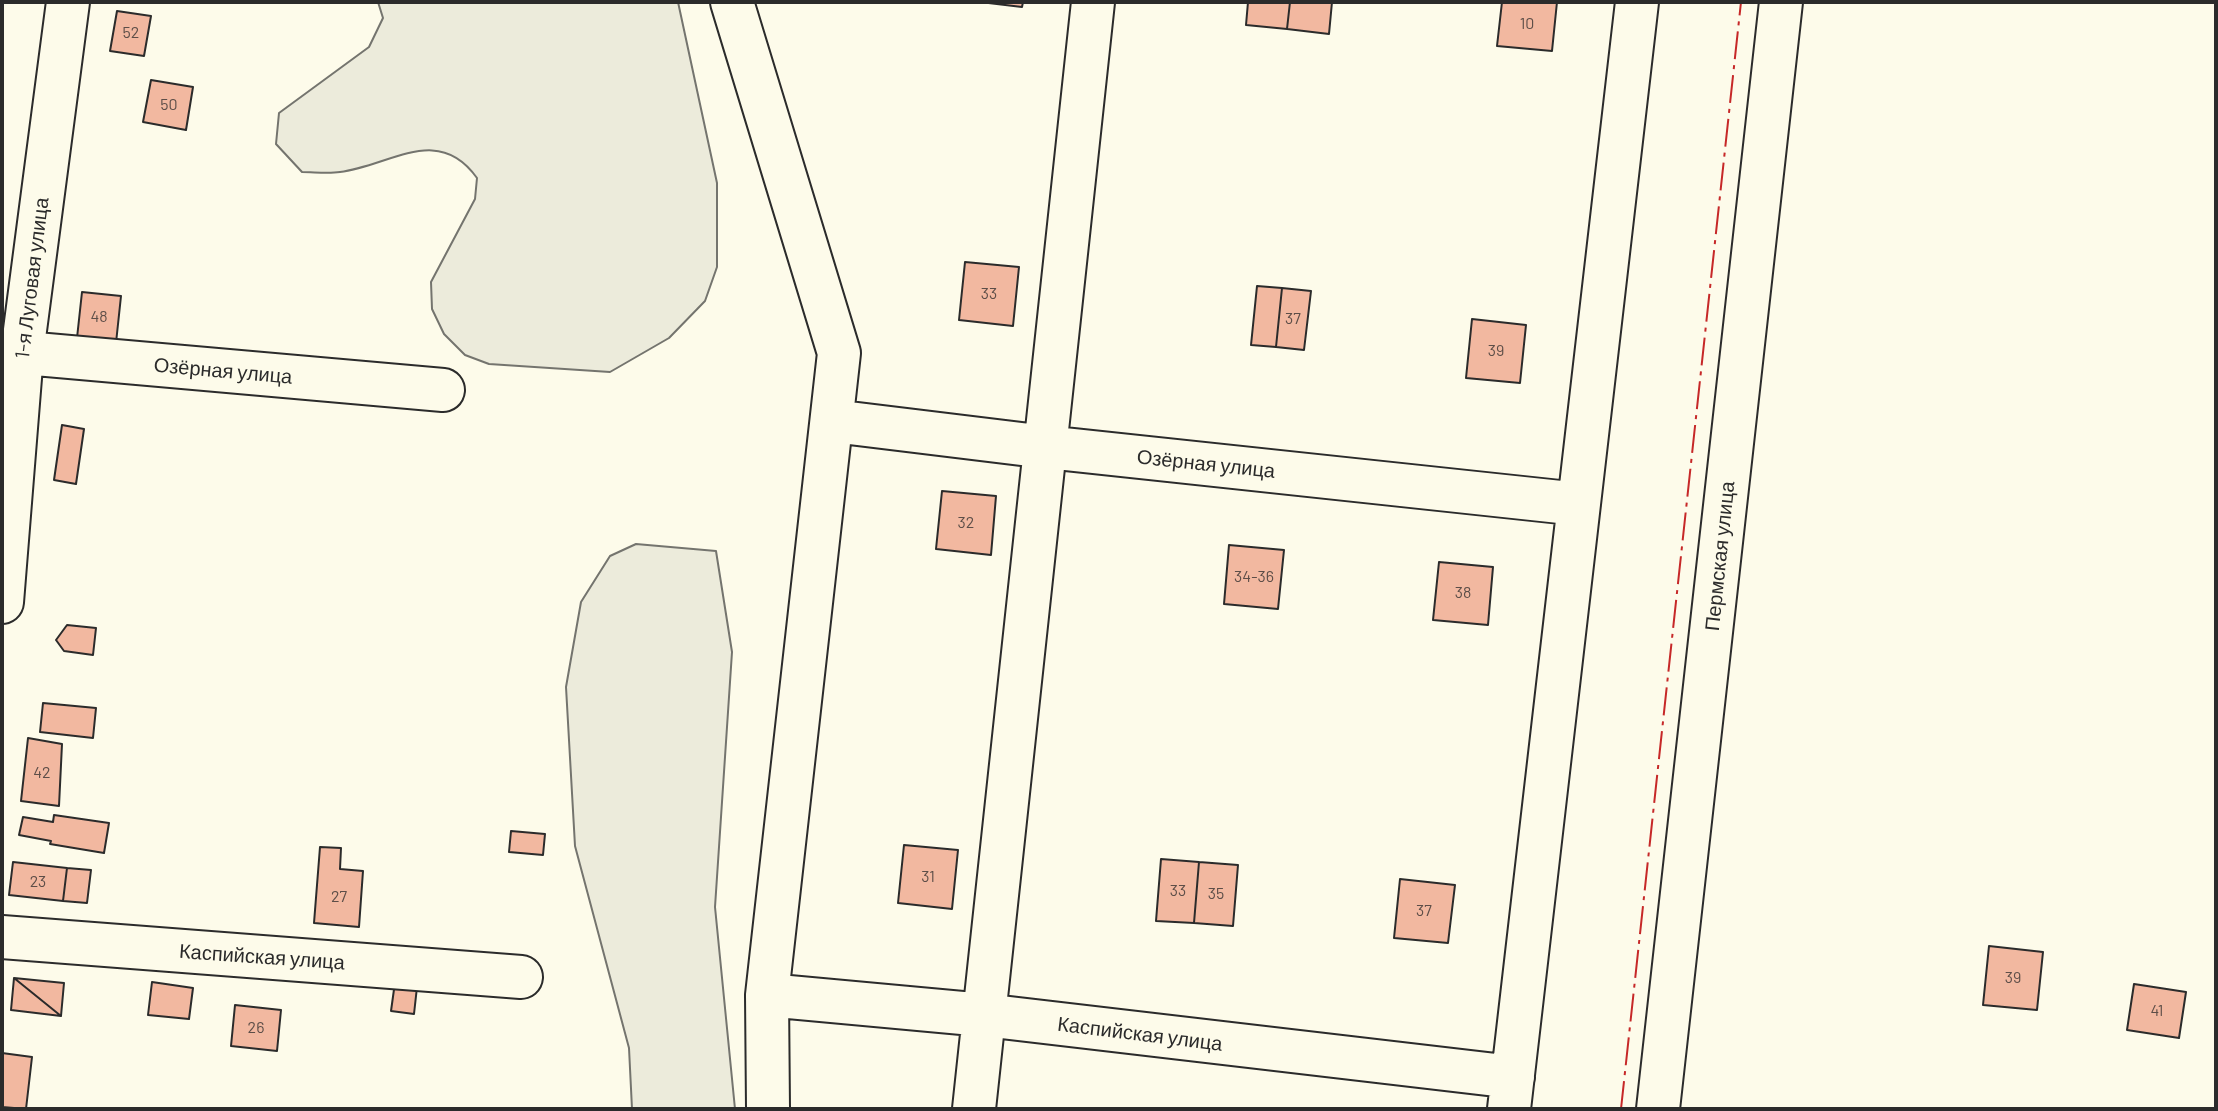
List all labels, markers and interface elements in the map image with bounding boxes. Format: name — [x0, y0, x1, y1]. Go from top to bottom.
house number: 10 — [1520, 14, 1534, 34]
house number: 52 — [123, 23, 139, 43]
house number: 50 — [160, 95, 178, 115]
street label: 1-я Луговая улица — [10, 196, 54, 360]
house number: 33 — [981, 284, 997, 304]
house number: 48 — [90, 307, 108, 327]
house number: 37 — [1285, 309, 1301, 329]
house number: 39 — [1488, 341, 1504, 361]
street label: Озёрная улица — [153, 353, 293, 389]
street label: Озёрная улица — [1136, 445, 1276, 483]
street label: Пермская улица — [1700, 480, 1740, 632]
house number: 32 — [958, 513, 974, 533]
house number: 34-36 — [1234, 567, 1274, 587]
house number: 38 — [1455, 583, 1471, 603]
house number: 42 — [33, 763, 51, 783]
house number: 31 — [921, 867, 935, 887]
house number: 23 — [30, 872, 46, 892]
house number: 33 — [1170, 881, 1186, 901]
house number: 35 — [1208, 884, 1224, 904]
house number: 27 — [331, 887, 347, 907]
house number: 37 — [1416, 901, 1432, 921]
street label: Каспийская улица — [178, 939, 346, 975]
house number: 39 — [2005, 968, 2021, 988]
house number: 41 — [2151, 1001, 2163, 1021]
street label: Каспийская улица — [1056, 1012, 1224, 1056]
house number: 26 — [248, 1018, 264, 1038]

